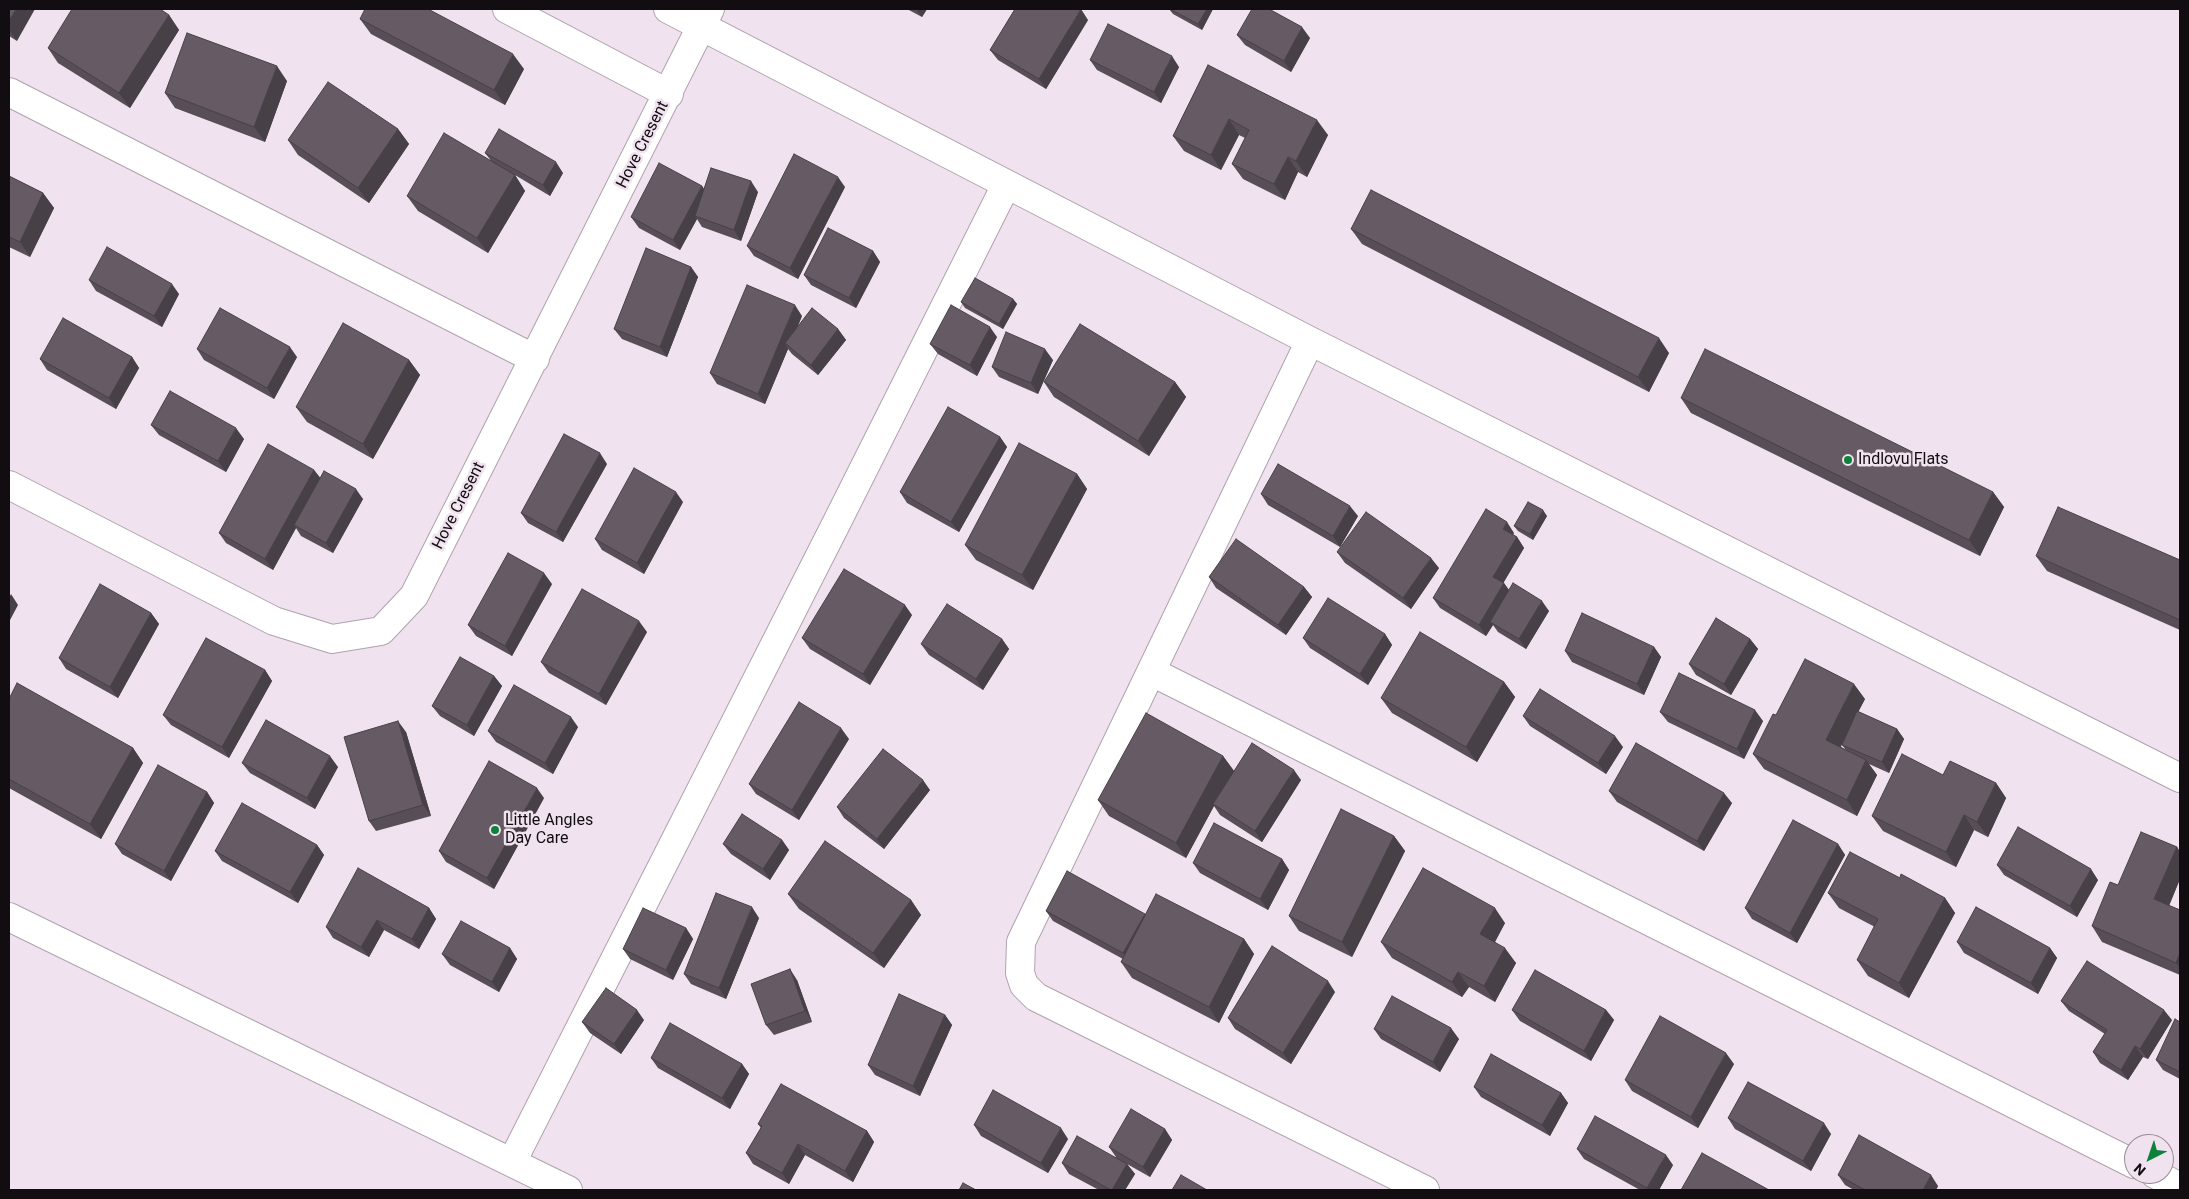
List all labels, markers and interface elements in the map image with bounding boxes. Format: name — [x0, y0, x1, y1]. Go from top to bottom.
street label: Hove Cresent — [613, 98, 673, 192]
place label: Indlovu Flats — [1858, 450, 1949, 470]
marker: Indlovu Flats — [1842, 454, 1854, 466]
street label: Hove Cresent — [429, 459, 489, 553]
place label: Little Angles Day Care — [505, 811, 593, 849]
marker: Little Angles Day Care — [489, 824, 501, 836]
north arrow — [2124, 1134, 2174, 1184]
text: N — [2131, 1160, 2149, 1179]

